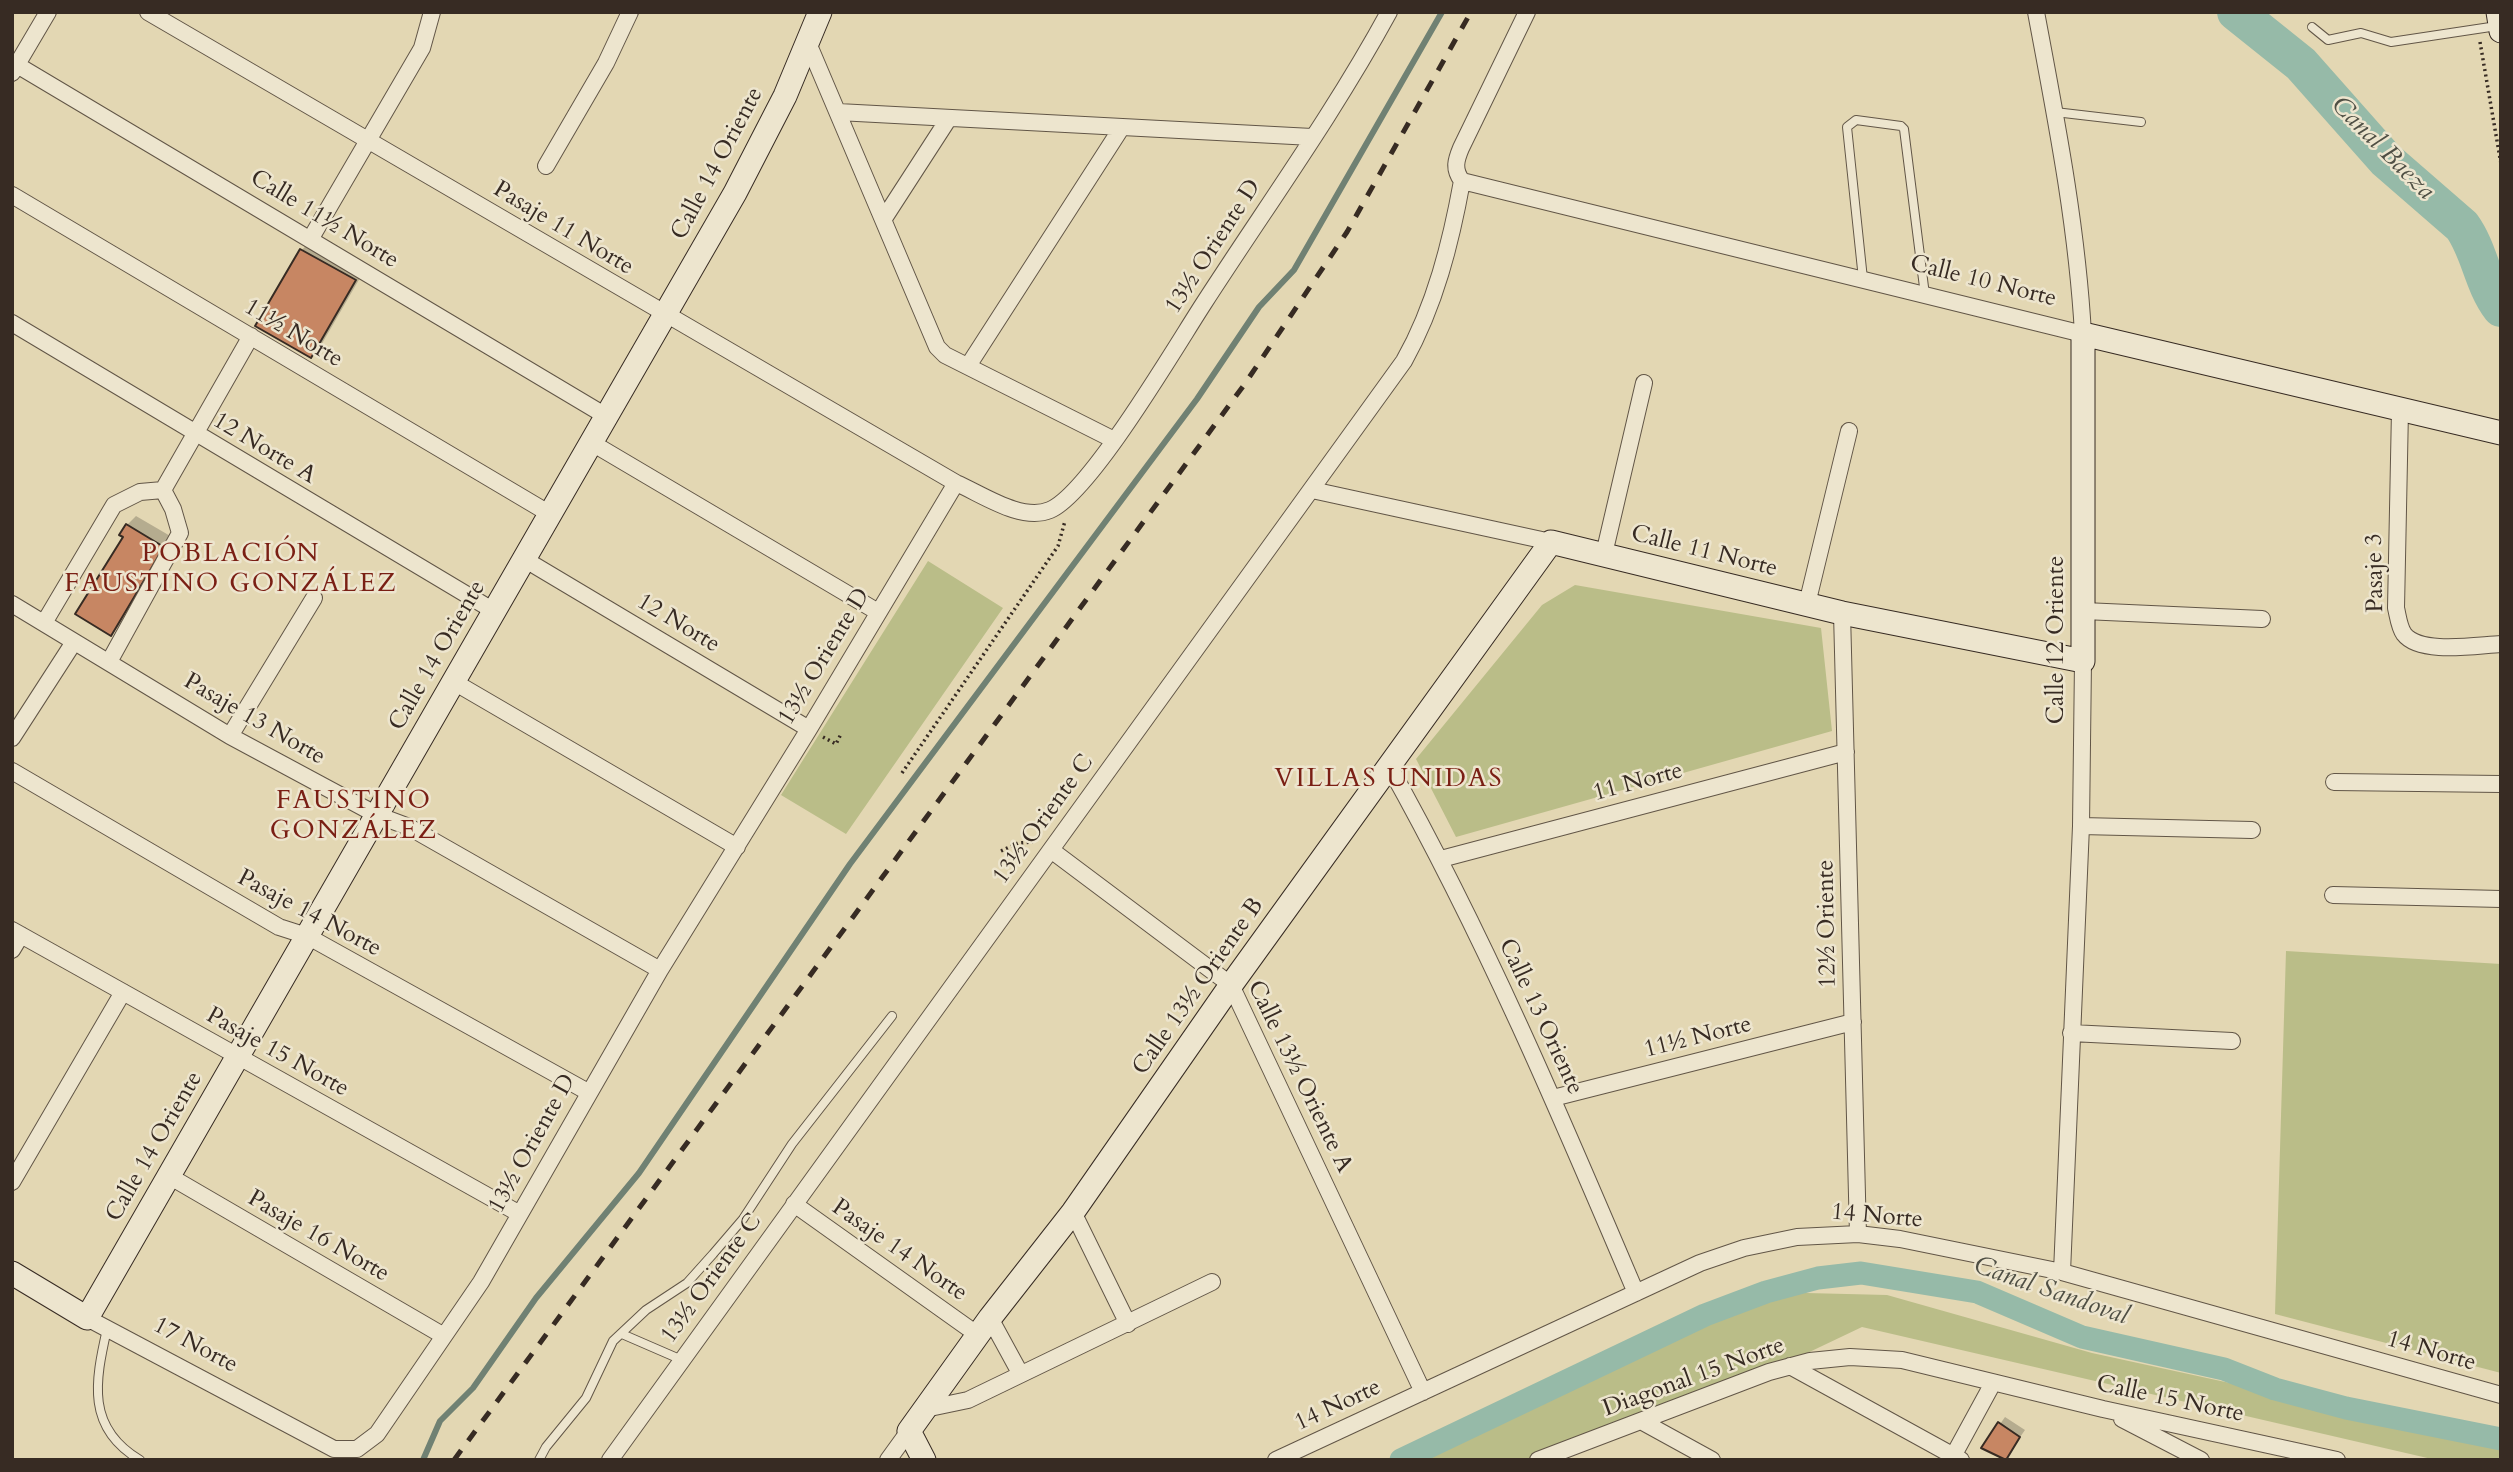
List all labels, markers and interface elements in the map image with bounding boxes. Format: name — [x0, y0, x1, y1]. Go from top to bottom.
street label: Calle 14 Oriente — [666, 83, 770, 245]
water label: Canal Baeza — [2324, 91, 2440, 207]
street label: Calle 11½ Norte — [245, 164, 403, 276]
street label: 13½ Oriente D — [1160, 174, 1268, 320]
street label: Pasaje 11 Norte — [488, 176, 638, 282]
street label: Calle 10 Norte — [1907, 250, 2059, 314]
street label: 11½ Norte — [238, 293, 348, 375]
street label: 12 Norte A — [207, 407, 321, 491]
street label: Calle 11 Norte — [1628, 520, 1780, 584]
street label: Pasaje 3 — [2361, 533, 2391, 613]
district label: POBLACIÓN FAUSTINO GONZÁLEZ — [66, 539, 396, 600]
street label: Calle 12 Oriente — [2043, 556, 2071, 724]
street label: Calle 14 Oriente — [383, 576, 493, 736]
street label: 13½ Oriente D — [773, 583, 877, 731]
street label: 12 Norte — [631, 588, 725, 660]
street label: Pasaje 13 Norte — [178, 668, 330, 772]
street label: 13½ Oriente C — [987, 750, 1101, 890]
street label: 11 Norte — [1590, 757, 1686, 809]
district label: VILLAS UNIDAS — [1276, 764, 1502, 796]
district label: FAUSTINO GONZÁLEZ — [271, 786, 437, 848]
street label: 12½ Oriente — [1812, 860, 1844, 988]
street label: Pasaje 14 Norte — [232, 864, 386, 964]
street label: Calle 13½ Oriente B — [1127, 893, 1271, 1081]
street label: Calle 13 Oriente — [1491, 935, 1589, 1099]
street label: Calle 13½ Oriente A — [1240, 976, 1358, 1178]
street label: Pasaje 15 Norte — [201, 1002, 353, 1104]
street label: 11½ Norte — [1641, 1011, 1755, 1065]
street label: Calle 14 Oriente — [100, 1067, 210, 1227]
street label: 13½ Oriente D — [483, 1069, 583, 1219]
street label: Pasaje 16 Norte — [242, 1185, 394, 1289]
street label: Pasaje 14 Norte — [826, 1194, 972, 1308]
street label: 14 Norte — [1830, 1199, 1924, 1235]
street label: 13½ Oriente C — [655, 1209, 769, 1349]
water label: Canal Sandoval — [1969, 1251, 2133, 1333]
street label: 17 Norte — [148, 1312, 242, 1380]
street label: 14 Norte — [2383, 1326, 2479, 1378]
street label: Diagonal 15 Norte — [1599, 1332, 1789, 1424]
street label: Calle 15 Norte — [2094, 1370, 2246, 1430]
street label: 14 Norte — [1290, 1374, 1386, 1438]

